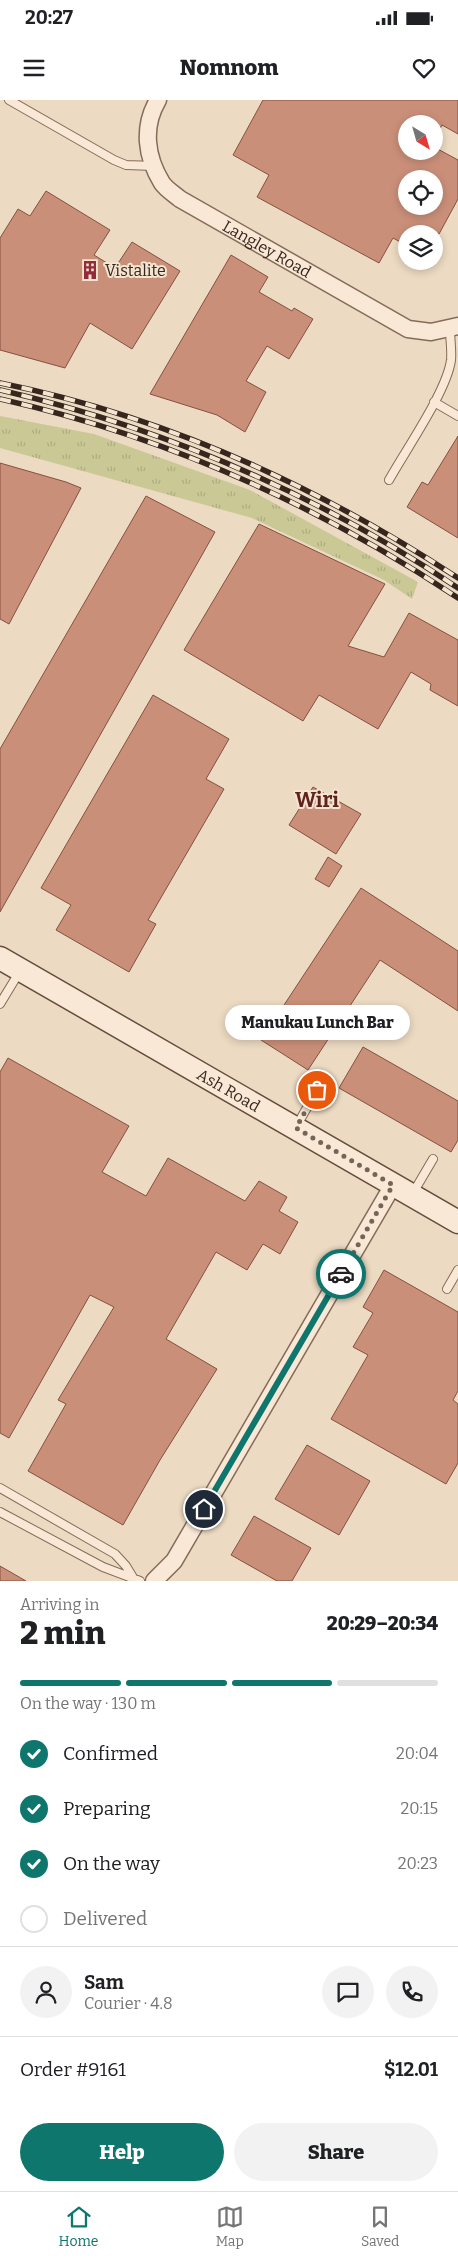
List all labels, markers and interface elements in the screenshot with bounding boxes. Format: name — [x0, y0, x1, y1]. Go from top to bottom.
text: 20:27 — [25, 6, 73, 29]
icon: menu — [20, 54, 48, 82]
text: Nomnom — [180, 54, 278, 81]
icon: heart — [410, 54, 438, 82]
north arrow — [398, 115, 442, 160]
map controls — [398, 115, 443, 270]
button: locate — [398, 170, 443, 215]
street label: Langley Road — [220, 216, 315, 282]
button: layers — [398, 225, 443, 270]
building icon: Vistalite — [79, 259, 101, 281]
place label: Vistalite — [105, 261, 166, 280]
district label: Wiri — [295, 787, 339, 813]
callout: Manukau Lunch Bar — [224, 1005, 410, 1040]
text: Manukau Lunch Bar — [241, 1013, 394, 1032]
street label: Ash Road — [194, 1064, 264, 1116]
pin — [296, 1069, 338, 1111]
icon: bag — [303, 1076, 331, 1104]
courier — [316, 1249, 366, 1299]
icon: car — [327, 1260, 355, 1288]
pin — [183, 1488, 225, 1530]
icon: home — [190, 1495, 218, 1523]
text: Arriving in — [20, 1595, 99, 1614]
text: 20:29–20:34 — [327, 1612, 438, 1635]
text: 2 min — [20, 1614, 106, 1652]
text: On the way · 130 m — [20, 1694, 156, 1713]
icon: check — [20, 1740, 48, 1768]
text: Confirmed — [63, 1742, 158, 1765]
text: 20:04 — [396, 1744, 438, 1763]
icon: check — [20, 1795, 48, 1823]
text: Preparing — [63, 1797, 151, 1820]
text: 20:15 — [401, 1799, 438, 1818]
icon: check — [20, 1850, 48, 1878]
text: On the way — [63, 1852, 160, 1875]
text: 20:23 — [398, 1854, 438, 1873]
text: Delivered — [63, 1907, 147, 1930]
button: person — [20, 1966, 72, 2018]
button: chat — [322, 1966, 374, 2018]
button: phone — [386, 1966, 438, 2018]
text: Sam — [84, 1971, 124, 1994]
text: Courier · 4.8 — [84, 1994, 173, 2013]
text: Order #9161 — [20, 2058, 126, 2081]
text: $12.01 — [384, 2058, 438, 2081]
button: Help — [20, 2123, 224, 2181]
button: Share — [234, 2123, 438, 2181]
tab: Home — [59, 2203, 99, 2250]
tab: Map — [216, 2203, 244, 2250]
tab: Saved — [361, 2203, 399, 2250]

